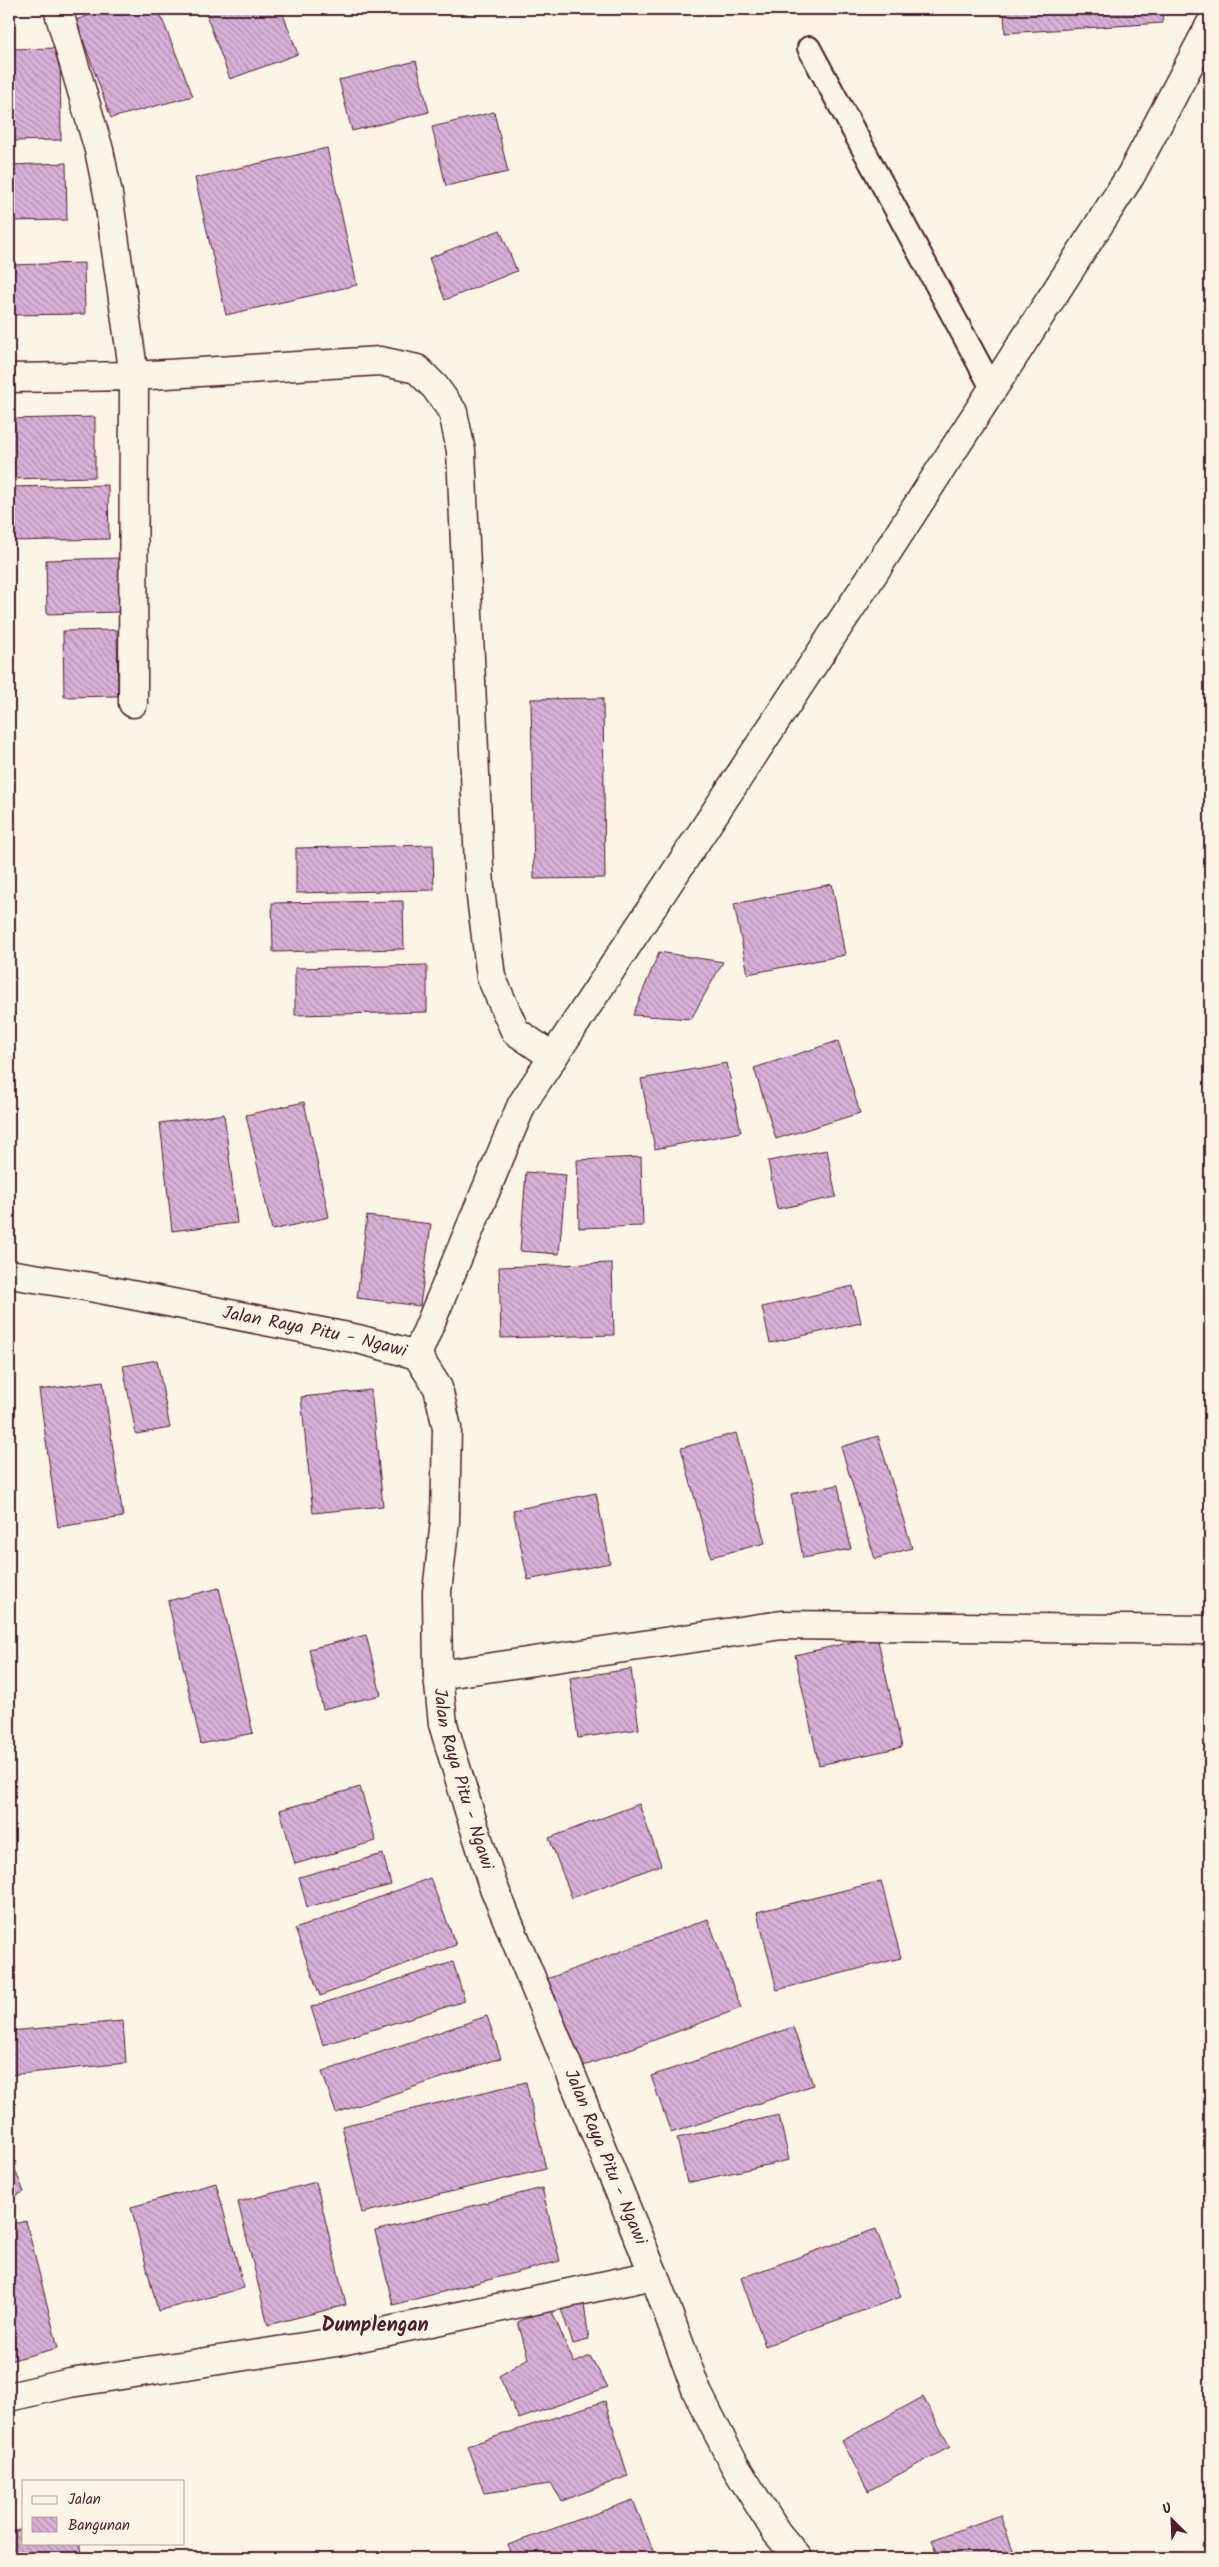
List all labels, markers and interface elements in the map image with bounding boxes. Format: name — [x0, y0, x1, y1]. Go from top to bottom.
street label: Jalan Raya Pitu - Ngawi — [220, 1298, 411, 1366]
street label: Jalan Raya Pitu - Ngawi — [425, 1687, 502, 1874]
street label: Jalan Raya Pitu - Ngawi — [556, 2065, 655, 2250]
district label: Dumplengan — [321, 2310, 429, 2342]
legend — [22, 2480, 185, 2544]
text: Jalan — [68, 2488, 101, 2512]
north arrow — [1146, 2494, 1196, 2544]
text: U — [1159, 2497, 1176, 2521]
text: Bangunan — [68, 2514, 130, 2538]

